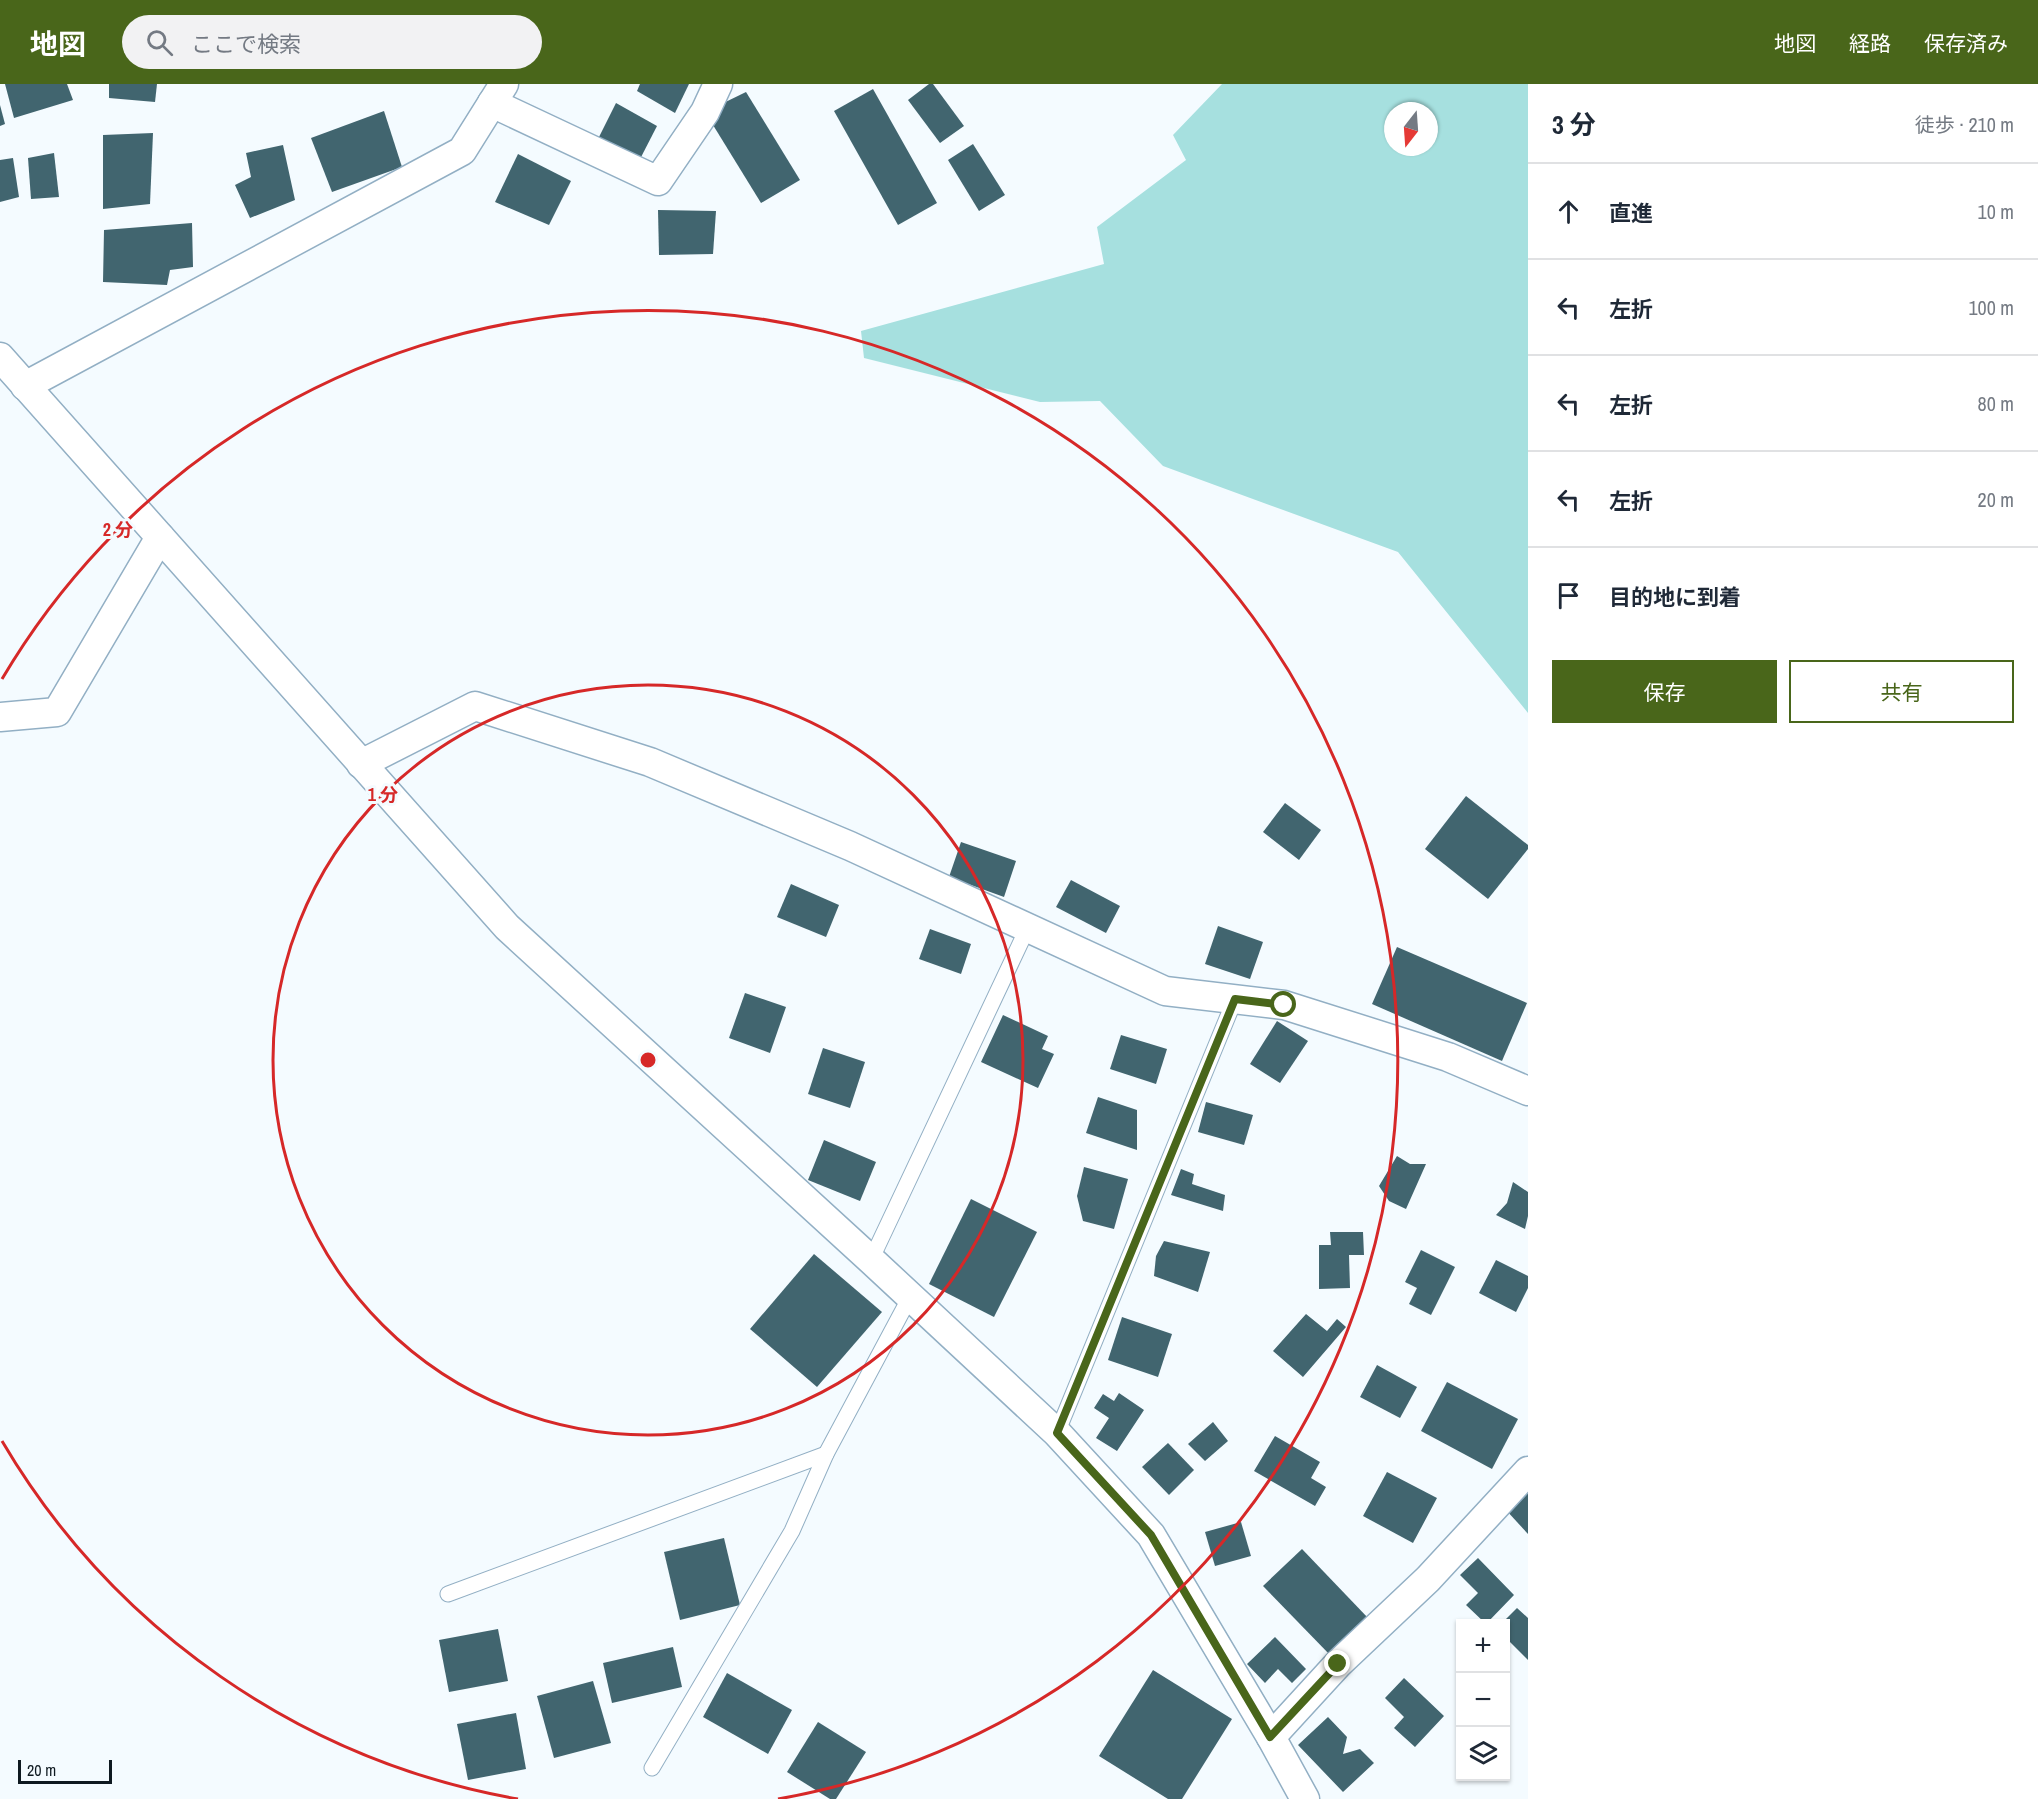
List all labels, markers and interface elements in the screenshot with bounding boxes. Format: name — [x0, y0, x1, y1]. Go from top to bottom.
search box — [122, 15, 542, 69]
text: 地図 — [30, 25, 86, 63]
icon: search — [143, 26, 176, 59]
text: ここで検索 — [191, 29, 301, 59]
text: 地図 — [1774, 29, 1816, 58]
text: 経路 — [1849, 29, 1891, 58]
text: 保存済み — [1924, 29, 2008, 58]
north arrow — [1384, 102, 1438, 156]
text: 3 分 — [1552, 107, 1596, 142]
text: 徒歩 · 210 m — [1915, 111, 2014, 138]
icon: ahead — [1552, 195, 1585, 228]
text: 直進 — [1609, 198, 1653, 228]
text: 10 m — [1978, 198, 2014, 225]
icon: left — [1552, 291, 1585, 324]
text: 左折 — [1609, 294, 1653, 324]
text: 100 m — [1968, 294, 2014, 321]
icon: left — [1552, 387, 1585, 420]
text: 左折 — [1609, 390, 1653, 420]
text: 80 m — [1978, 390, 2014, 417]
icon: left — [1552, 483, 1585, 516]
text: 左折 — [1609, 486, 1653, 516]
text: 20 m — [1978, 486, 2014, 513]
text: 2 分 — [103, 517, 133, 542]
icon: arrive — [1552, 579, 1585, 612]
text: 目的地に到着 — [1609, 582, 1741, 612]
button: 保存 — [1552, 660, 1777, 723]
button: 共有 — [1789, 660, 2014, 723]
text: 1 分 — [368, 782, 398, 807]
route start — [1270, 991, 1296, 1017]
centre of rings — [638, 1050, 658, 1070]
map controls — [1456, 1619, 1510, 1781]
button: + — [1456, 1619, 1510, 1673]
route end — [1324, 1650, 1350, 1676]
button: − — [1456, 1673, 1510, 1727]
button: layers — [1456, 1727, 1510, 1781]
scale bar — [18, 1757, 112, 1784]
text: 20 m — [27, 1759, 56, 1781]

